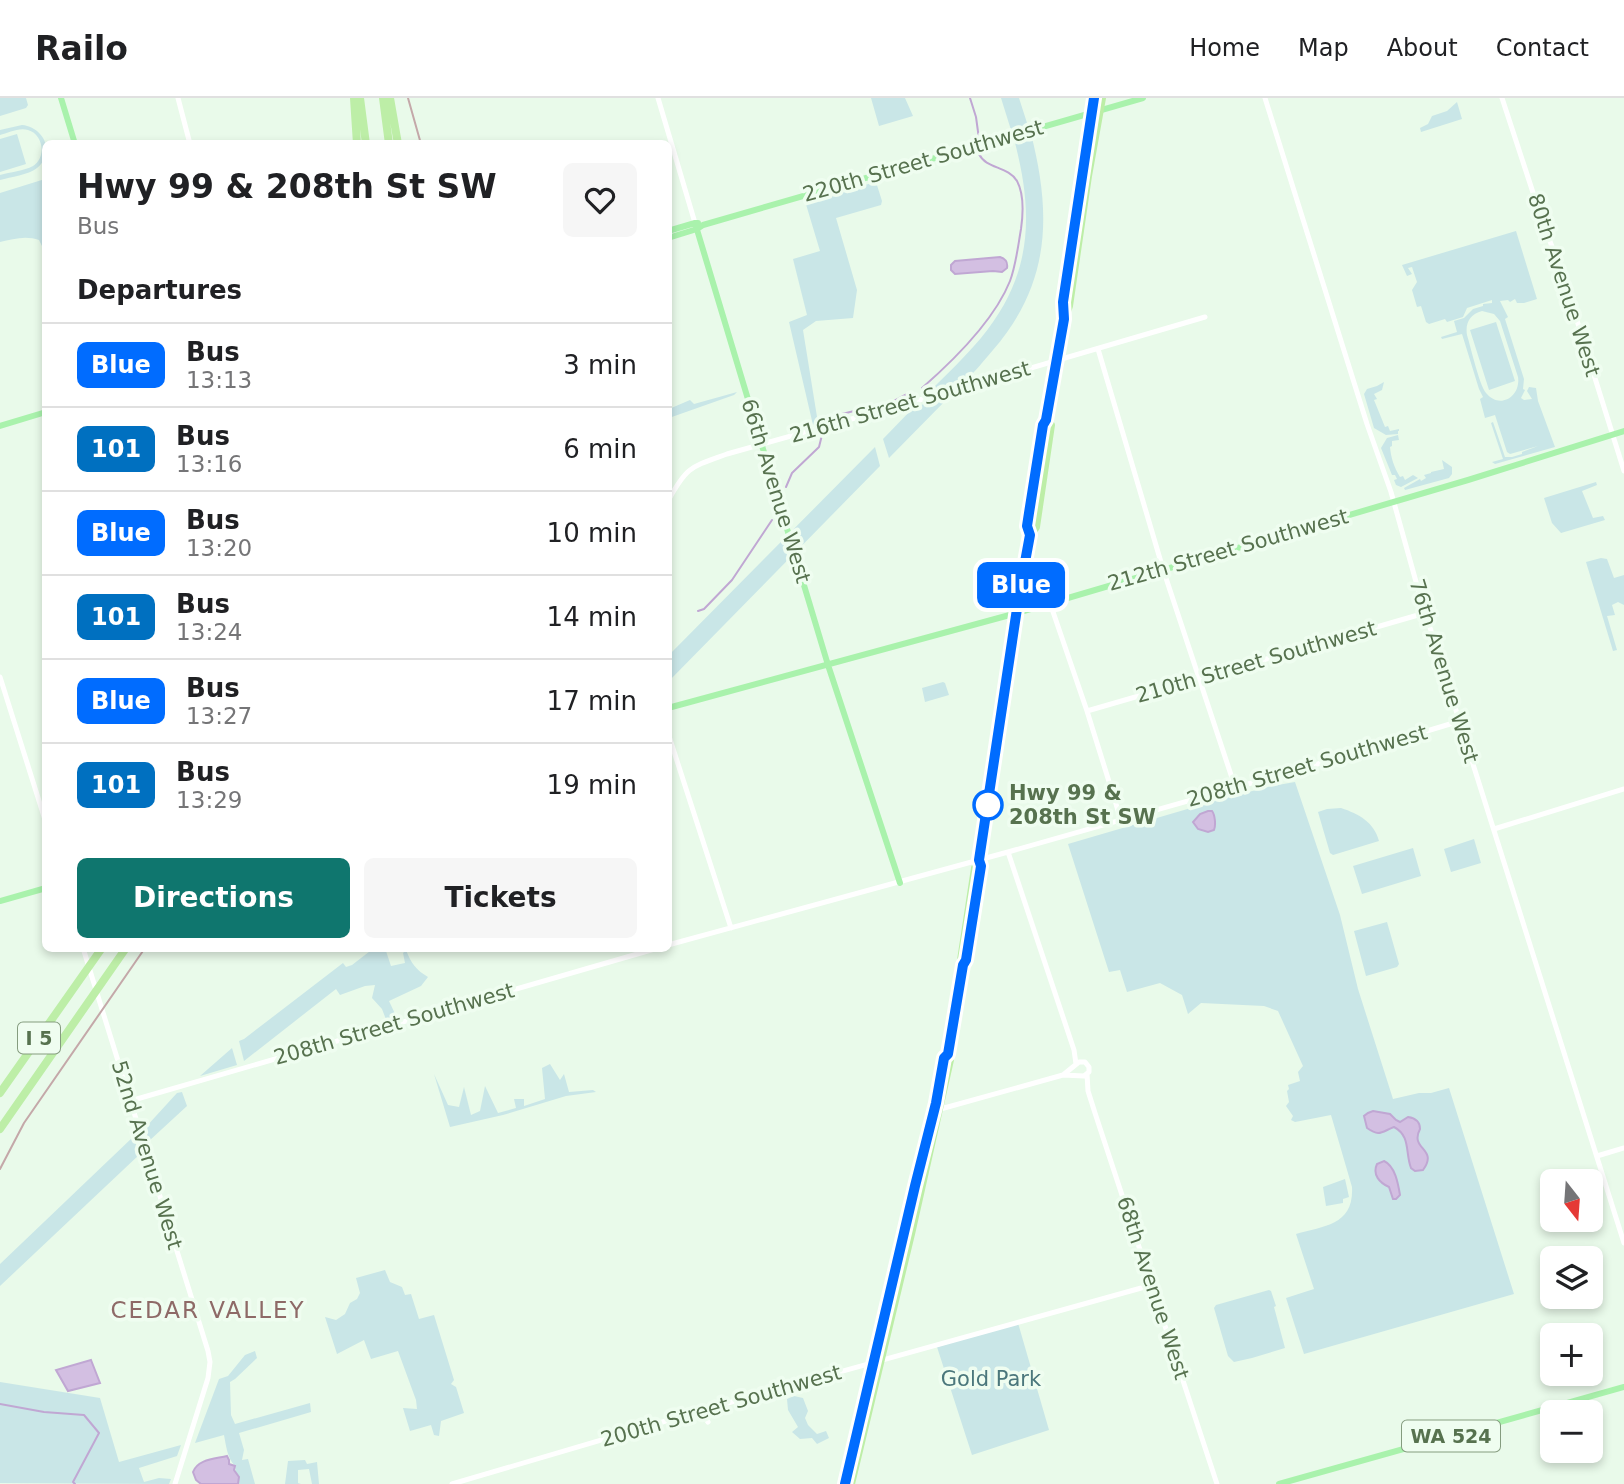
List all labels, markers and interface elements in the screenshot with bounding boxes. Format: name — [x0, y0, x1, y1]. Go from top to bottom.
text: Railo — [35, 29, 128, 68]
text: Home — [1189, 34, 1260, 62]
text: Map — [1298, 34, 1349, 62]
text: About — [1387, 34, 1458, 62]
text: Contact — [1496, 34, 1589, 62]
street label: 220th Street Southwest — [800, 115, 1046, 207]
button: heart — [563, 163, 637, 237]
text: Hwy 99 & 208th St SW — [77, 167, 497, 206]
street label: 80th Avenue West — [1523, 190, 1605, 380]
text: Bus — [77, 213, 119, 239]
text: Departures — [77, 275, 242, 305]
text: Bus — [186, 337, 240, 367]
text: 3 min — [563, 350, 637, 380]
text: Blue — [91, 351, 151, 379]
street label: 216th Street Southwest — [787, 356, 1033, 448]
text: 13:13 — [186, 367, 252, 393]
street label: 66th Avenue West — [737, 396, 815, 586]
text: Bus — [176, 421, 230, 451]
text: 6 min — [563, 434, 637, 464]
text: 101 — [91, 435, 141, 463]
text: 13:16 — [176, 451, 242, 477]
street label: 212th Street Southwest — [1105, 504, 1351, 596]
text: Bus — [186, 505, 240, 535]
text: 10 min — [547, 518, 637, 548]
text: Blue — [91, 519, 151, 547]
text: 13:20 — [186, 535, 252, 561]
line badge: Blue — [972, 562, 1070, 608]
text: Blue — [991, 571, 1051, 599]
street label: 76th Avenue West — [1405, 576, 1483, 766]
text: Bus — [176, 589, 230, 619]
text: 14 min — [547, 602, 637, 632]
text: 101 — [91, 603, 141, 631]
street label: 210th Street Southwest — [1133, 616, 1379, 708]
text: 13:24 — [176, 619, 242, 645]
text: Bus — [186, 673, 240, 703]
text: 17 min — [547, 686, 637, 716]
text: Blue — [91, 687, 151, 715]
text: 13:27 — [186, 703, 252, 729]
street label: 208th Street Southwest — [1184, 720, 1430, 812]
text: Bus — [176, 757, 230, 787]
text: 19 min — [547, 770, 637, 800]
text: 101 — [91, 771, 141, 799]
place label: Hwy 99 & 208th St SW — [1009, 781, 1156, 829]
text: 13:29 — [176, 787, 242, 813]
marker: Hwy 99 & 208th St SW — [973, 790, 1003, 820]
button: Directions — [77, 858, 350, 938]
button: Tickets — [364, 858, 637, 938]
street label: 208th Street Southwest — [271, 978, 517, 1070]
road number: I 5 — [18, 1022, 60, 1054]
street label: 52nd Avenue West — [107, 1058, 187, 1252]
north arrow — [1540, 1169, 1603, 1232]
map controls — [1540, 1169, 1603, 1463]
street label: 68th Avenue West — [1112, 1193, 1194, 1383]
button: layers — [1540, 1246, 1603, 1309]
district label: CEDAR VALLEY — [110, 1297, 306, 1323]
button: + — [1540, 1323, 1603, 1386]
street label: 200th Street Southwest — [598, 1360, 844, 1452]
park label: Gold Park — [941, 1367, 1042, 1391]
button: − — [1540, 1400, 1603, 1463]
road number: WA 524 — [1402, 1420, 1500, 1452]

